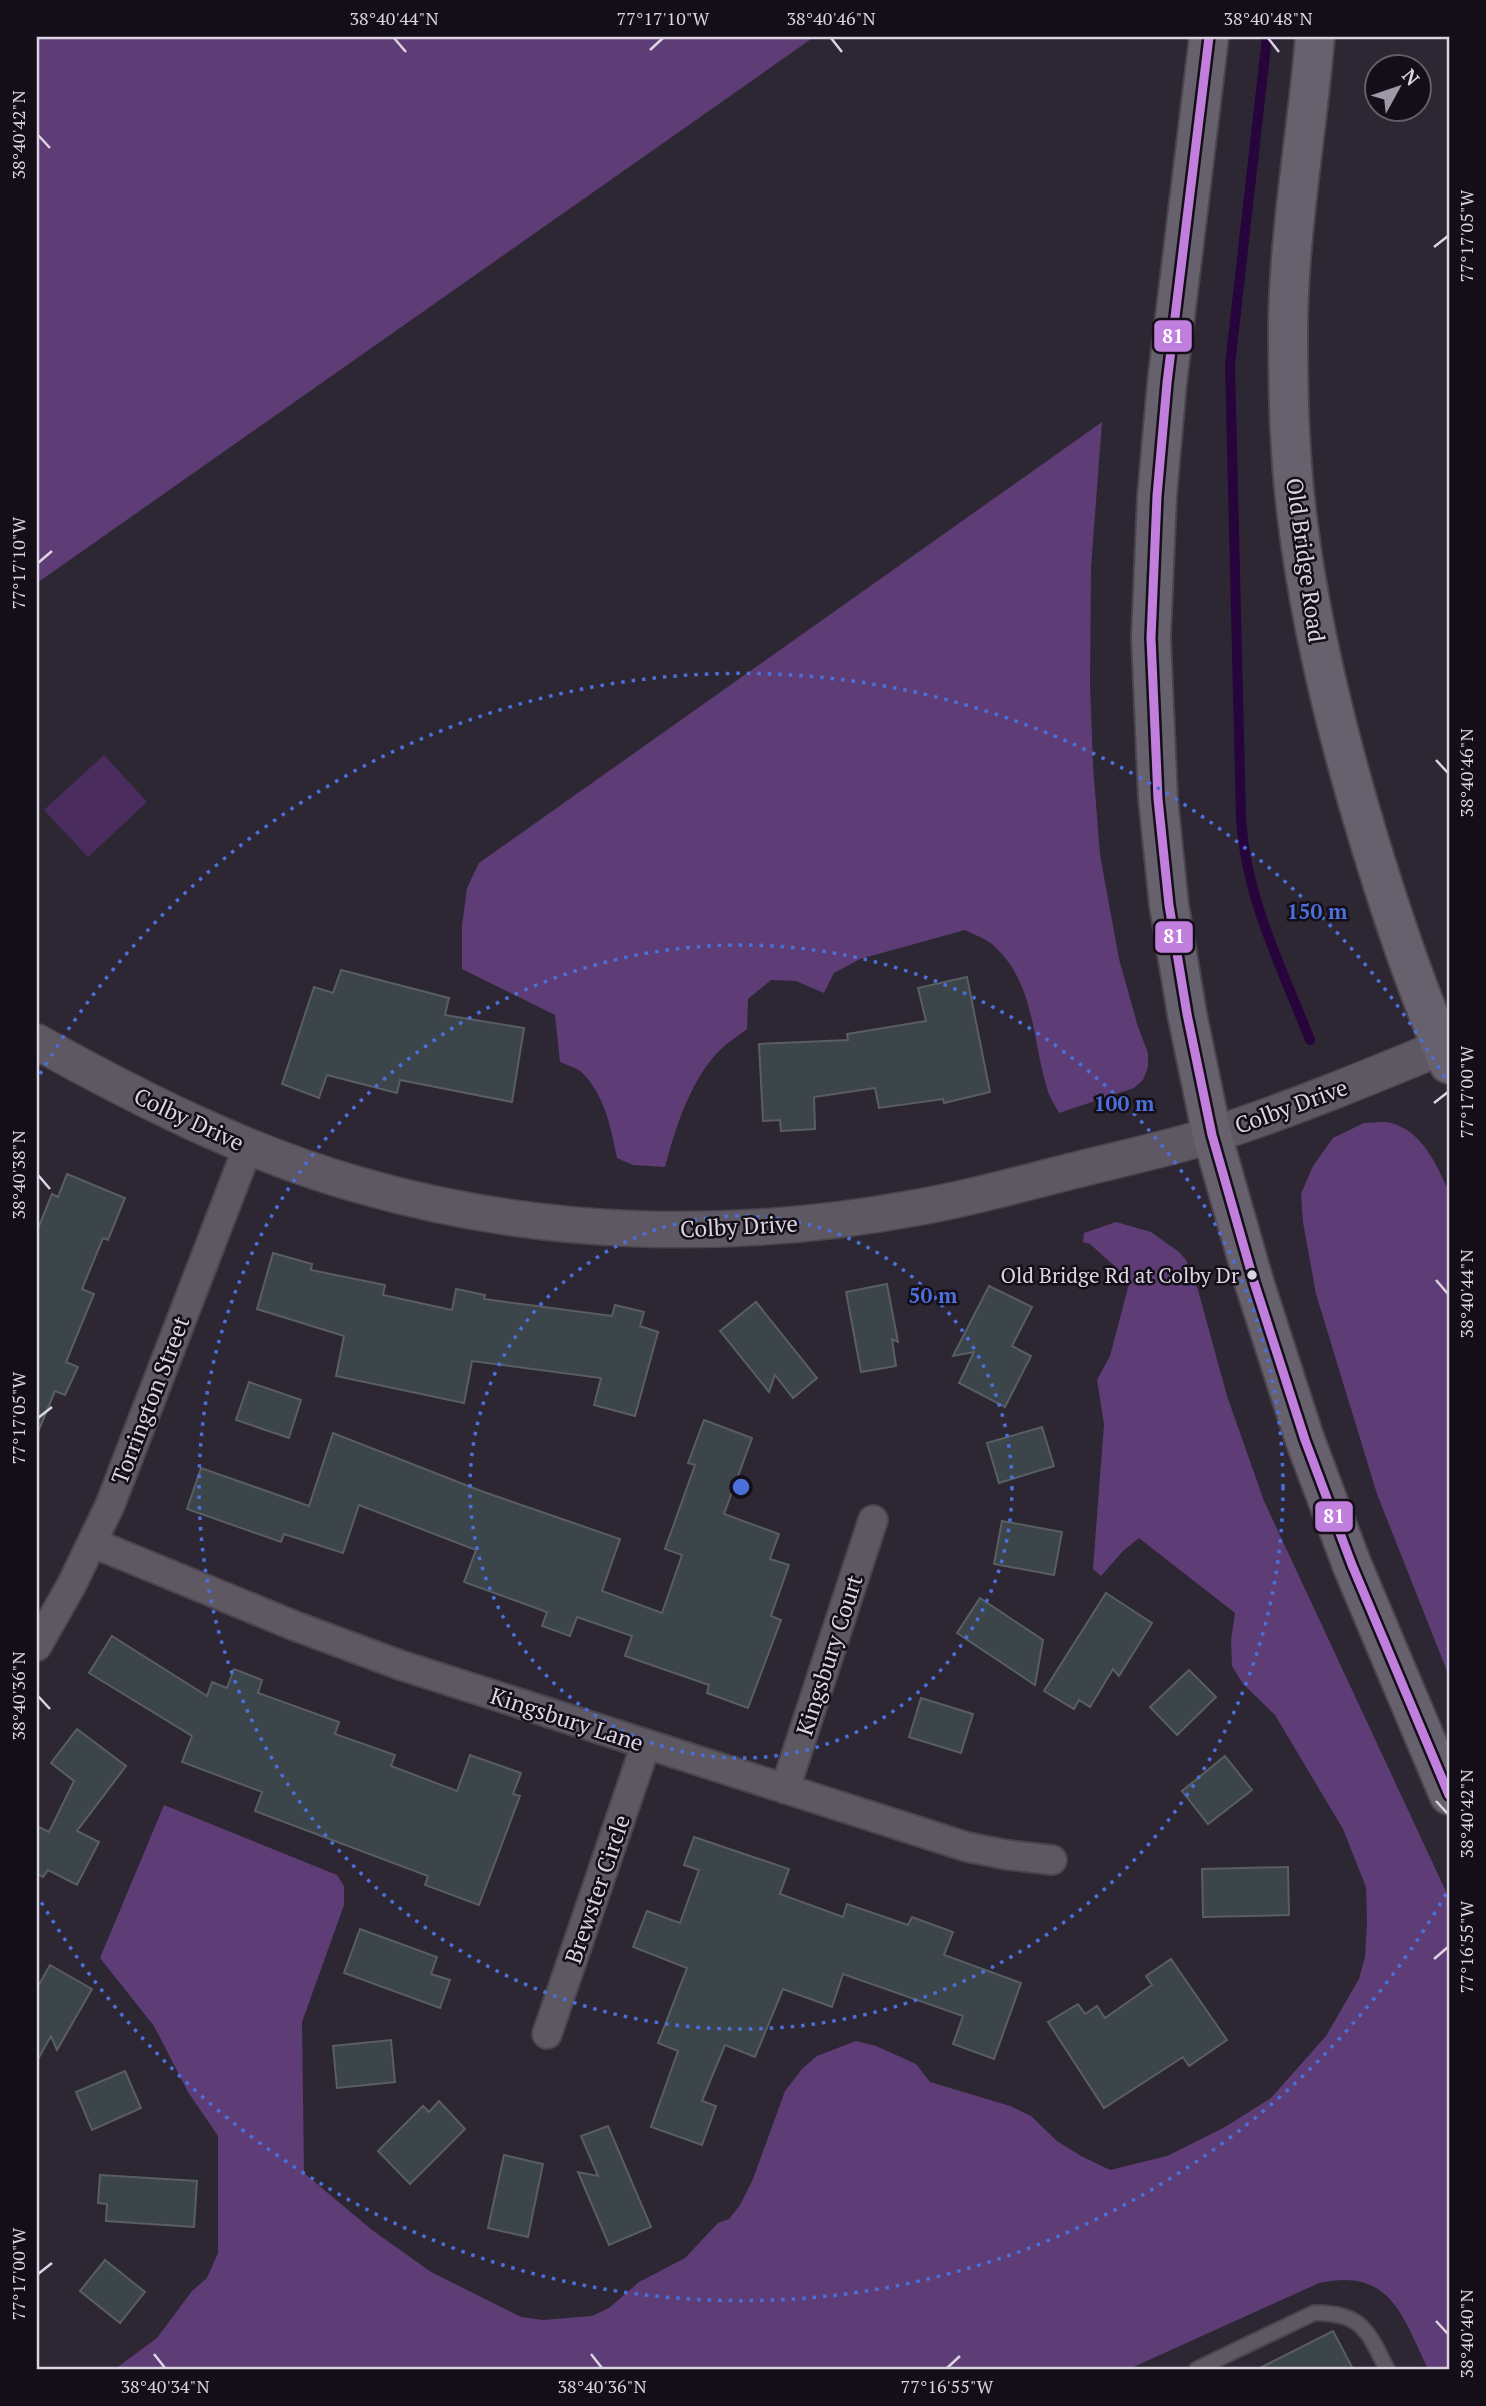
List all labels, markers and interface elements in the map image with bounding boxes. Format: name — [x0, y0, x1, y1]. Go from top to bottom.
text: 38°40'44"N — [349, 6, 439, 30]
text: 77°17'10"W — [617, 6, 710, 30]
text: 38°40'46"N — [786, 6, 876, 30]
text: 38°40'48"N — [1223, 6, 1313, 30]
north arrow — [1364, 52, 1434, 122]
text: N — [1397, 63, 1426, 91]
text: 38°40'42"N — [6, 90, 30, 180]
text: 77°17'05"W — [1454, 189, 1478, 282]
line badge: 81 — [1153, 319, 1193, 353]
text: 81 — [1162, 323, 1184, 348]
street label: Old Bridge Road — [1279, 476, 1333, 644]
text: 77°17'10"W — [6, 516, 30, 609]
text: 38°40'46"N — [1454, 728, 1478, 818]
text: 150 m — [1287, 897, 1348, 925]
line badge: 81 — [1154, 920, 1194, 954]
text: 81 — [1163, 923, 1185, 948]
text: 77°17'00"W — [1454, 1045, 1478, 1138]
street label: Colby Drive — [1230, 1071, 1352, 1141]
street label: Colby Drive — [129, 1080, 249, 1158]
text: 100 m — [1094, 1089, 1155, 1117]
text: 38°40'38"N — [6, 1130, 30, 1220]
street label: Colby Drive — [679, 1207, 799, 1245]
text: 38°40'44"N — [1454, 1249, 1478, 1339]
place label: Old Bridge Rd at Colby Dr — [1000, 1261, 1239, 1289]
marker: Old Bridge Rd at Colby Dr — [1245, 1268, 1259, 1282]
text: 50 m — [909, 1281, 958, 1309]
street label: Torrington Street — [104, 1311, 196, 1489]
text: 77°17'05"W — [6, 1371, 30, 1464]
centre of rings — [729, 1475, 753, 1499]
line badge: 81 — [1314, 1500, 1354, 1533]
text: 81 — [1323, 1503, 1345, 1528]
street label: Kingsbury Court — [788, 1570, 870, 1739]
text: 38°40'36"N — [6, 1651, 30, 1741]
street label: Kingsbury Lane — [487, 1680, 647, 1758]
text: 38°40'42"N — [1454, 1769, 1478, 1859]
street label: Brewster Circle — [557, 1810, 637, 1968]
text: 77°16'55"W — [1454, 1900, 1478, 1993]
text: 77°17'00"W — [6, 2227, 30, 2320]
text: 38°40'40"N — [1454, 2289, 1478, 2379]
text: 38°40'34"N — [120, 2374, 210, 2398]
text: 38°40'36"N — [557, 2374, 647, 2398]
text: 77°16'55"W — [901, 2374, 994, 2398]

